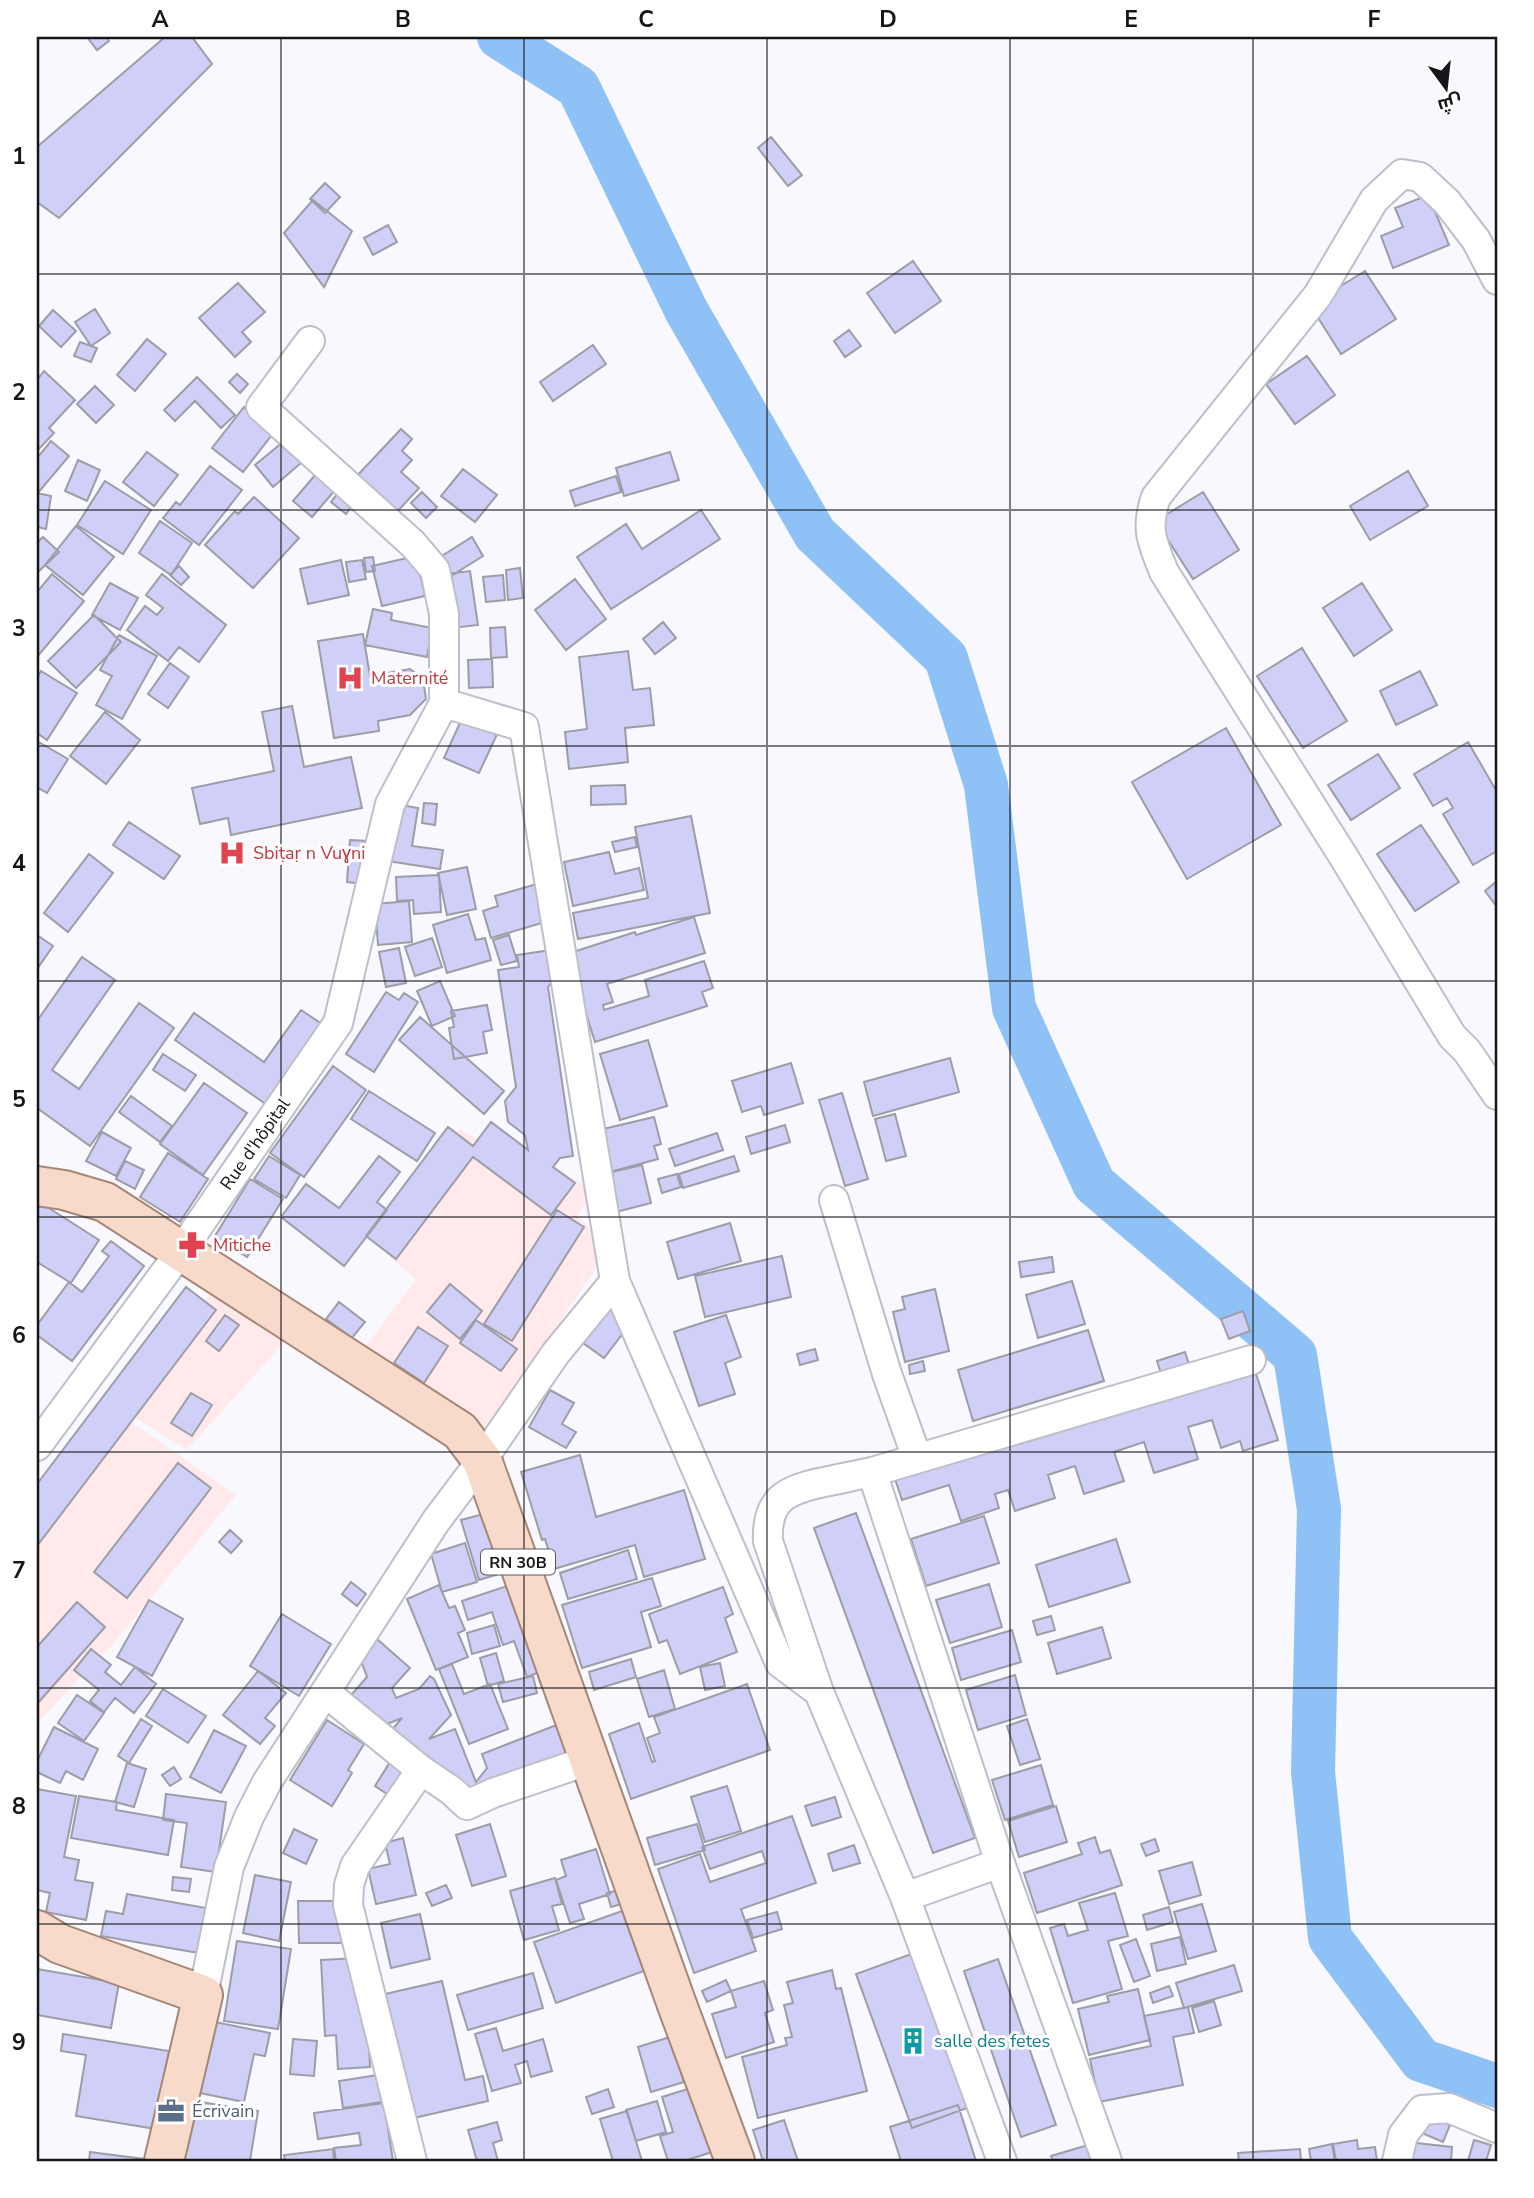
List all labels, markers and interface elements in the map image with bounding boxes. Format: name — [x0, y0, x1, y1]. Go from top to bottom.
text: A — [151, 4, 169, 35]
text: B — [395, 4, 411, 35]
text: C — [638, 4, 654, 35]
text: D — [879, 4, 897, 35]
text: E — [1124, 4, 1138, 35]
text: F — [1368, 4, 1381, 35]
north arrow — [1412, 52, 1482, 122]
text: ش — [1435, 88, 1465, 119]
text: 1 — [12, 141, 26, 172]
text: 2 — [12, 377, 26, 408]
text: 3 — [12, 613, 26, 644]
hospital icon: Maternité — [335, 663, 365, 693]
place label: Maternité — [371, 666, 448, 690]
hospital icon: Sbiṭaṛ n Vuɣni — [217, 838, 247, 868]
place label: Sbiṭaṛ n Vuɣni — [253, 841, 366, 865]
text: 4 — [12, 848, 26, 879]
text: 5 — [12, 1084, 26, 1115]
street label: Rue d'hôpital — [215, 1093, 296, 1195]
pharmacy icon: Mitiche — [177, 1230, 207, 1260]
place label: Mitiche — [213, 1233, 271, 1257]
text: 6 — [12, 1320, 26, 1351]
road number: RN 30B — [481, 1550, 555, 1574]
text: 7 — [12, 1555, 26, 1586]
text: 8 — [12, 1791, 26, 1822]
building icon: salle des fetes — [898, 2026, 928, 2056]
text: 9 — [12, 2027, 26, 2058]
place label: salle des fetes — [934, 2029, 1050, 2053]
office icon: Écrivain — [156, 2096, 186, 2126]
place label: Écrivain — [192, 2099, 254, 2123]

